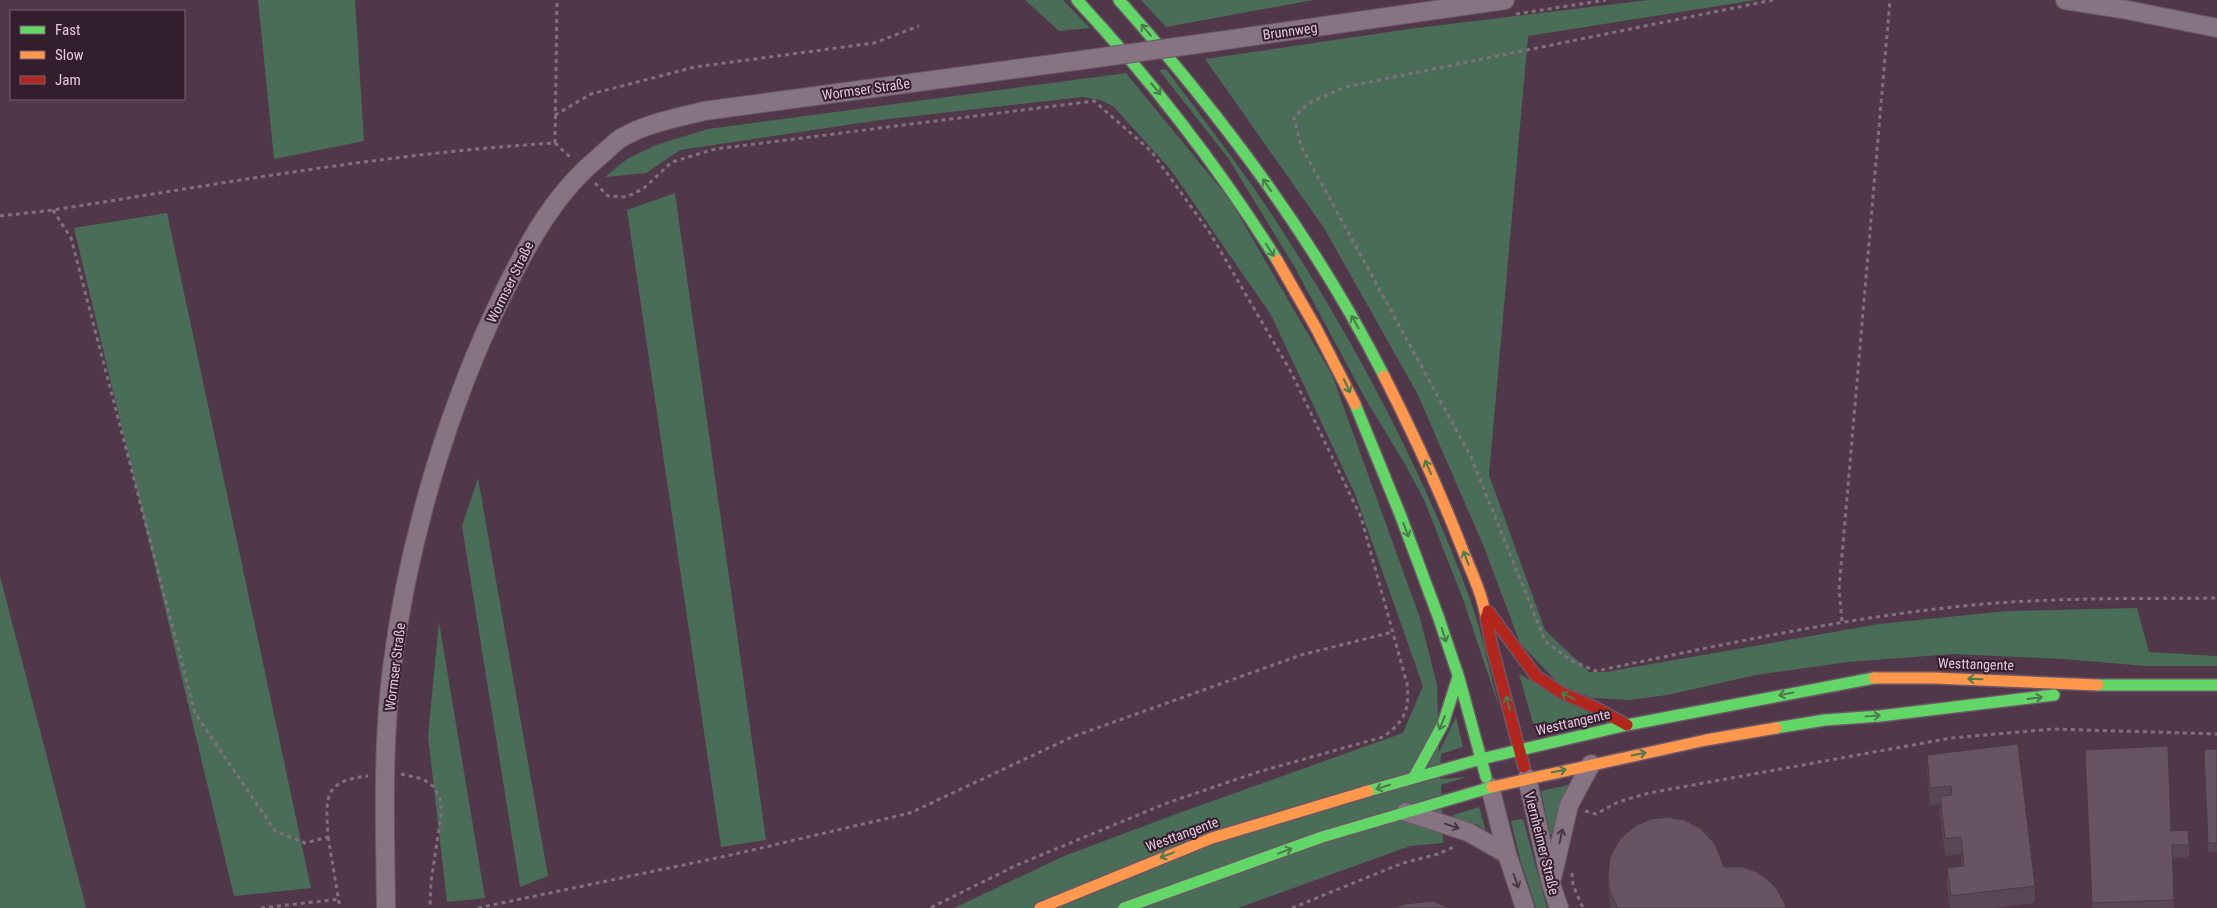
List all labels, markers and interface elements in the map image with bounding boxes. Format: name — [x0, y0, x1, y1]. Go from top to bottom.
legend — [10, 10, 185, 100]
street label: Brunnweg — [1262, 19, 1318, 43]
text: Fast — [55, 21, 80, 39]
one-way arrow — [1140, 23, 1151, 36]
text: Slow — [55, 46, 84, 64]
text: Jam — [55, 71, 81, 89]
street label: Wormser Straße — [821, 75, 911, 103]
one-way arrow — [1150, 82, 1161, 95]
one-way arrow — [1262, 179, 1272, 193]
street label: Wormser Straße — [483, 238, 537, 325]
one-way arrow — [1266, 242, 1276, 256]
one-way arrow — [1350, 315, 1360, 330]
one-way arrow — [1342, 378, 1352, 393]
one-way arrow — [1422, 460, 1432, 475]
one-way arrow — [1402, 522, 1411, 537]
one-way arrow — [1461, 550, 1470, 566]
street label: Wormser Straße — [382, 622, 408, 712]
one-way arrow — [1440, 627, 1449, 643]
street label: Westtangente — [1938, 655, 2015, 673]
one-way arrow — [1968, 674, 1984, 684]
one-way arrow — [1561, 690, 1576, 700]
one-way arrow — [1778, 690, 1794, 699]
one-way arrow — [2027, 693, 2043, 703]
one-way arrow — [1503, 695, 1513, 711]
street label: Westtangente — [1534, 706, 1612, 738]
one-way arrow — [1865, 712, 1881, 721]
one-way arrow — [1437, 715, 1447, 730]
one-way arrow — [1630, 749, 1646, 758]
one-way arrow — [1550, 766, 1566, 775]
one-way arrow — [1376, 782, 1392, 792]
street label: Viernheimer Straße — [1521, 790, 1563, 897]
street label: Westtangente — [1143, 813, 1221, 855]
one-way arrow — [1444, 822, 1460, 831]
one-way arrow — [1557, 828, 1566, 844]
one-way arrow — [1276, 846, 1292, 855]
one-way arrow — [1160, 851, 1175, 861]
one-way arrow — [1512, 873, 1521, 888]

